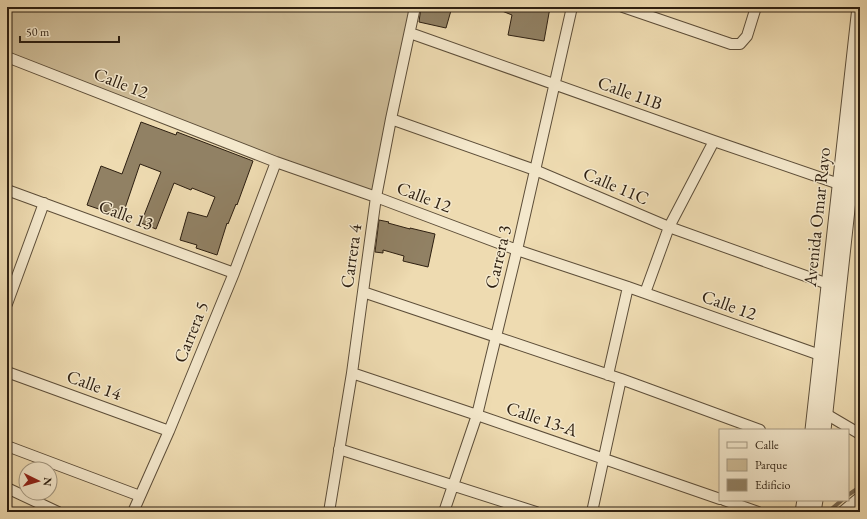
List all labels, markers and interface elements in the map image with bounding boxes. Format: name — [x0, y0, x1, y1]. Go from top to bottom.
scale bar — [20, 18, 119, 44]
text: 50 m — [26, 24, 50, 40]
street label: Calle 12 — [91, 62, 152, 104]
street label: Calle 11B — [595, 70, 666, 115]
street label: Avenida Omar Rayo — [798, 146, 835, 289]
street label: Calle 11C — [580, 161, 653, 210]
street label: Calle 12 — [394, 176, 455, 218]
street label: Calle 13 — [96, 194, 157, 235]
street label: Carrera 4 — [335, 222, 366, 289]
street label: Carrera 3 — [479, 223, 516, 291]
street label: Calle 12 — [699, 284, 760, 325]
street label: Carrera 5 — [168, 298, 213, 366]
street label: Calle 14 — [64, 364, 125, 405]
street label: Calle 13-A — [503, 396, 581, 442]
legend — [719, 429, 849, 501]
text: Calle — [755, 437, 779, 453]
text: Parque — [755, 457, 787, 473]
north arrow — [18, 461, 58, 501]
text: N — [41, 477, 55, 487]
text: Edificio — [755, 477, 791, 493]

